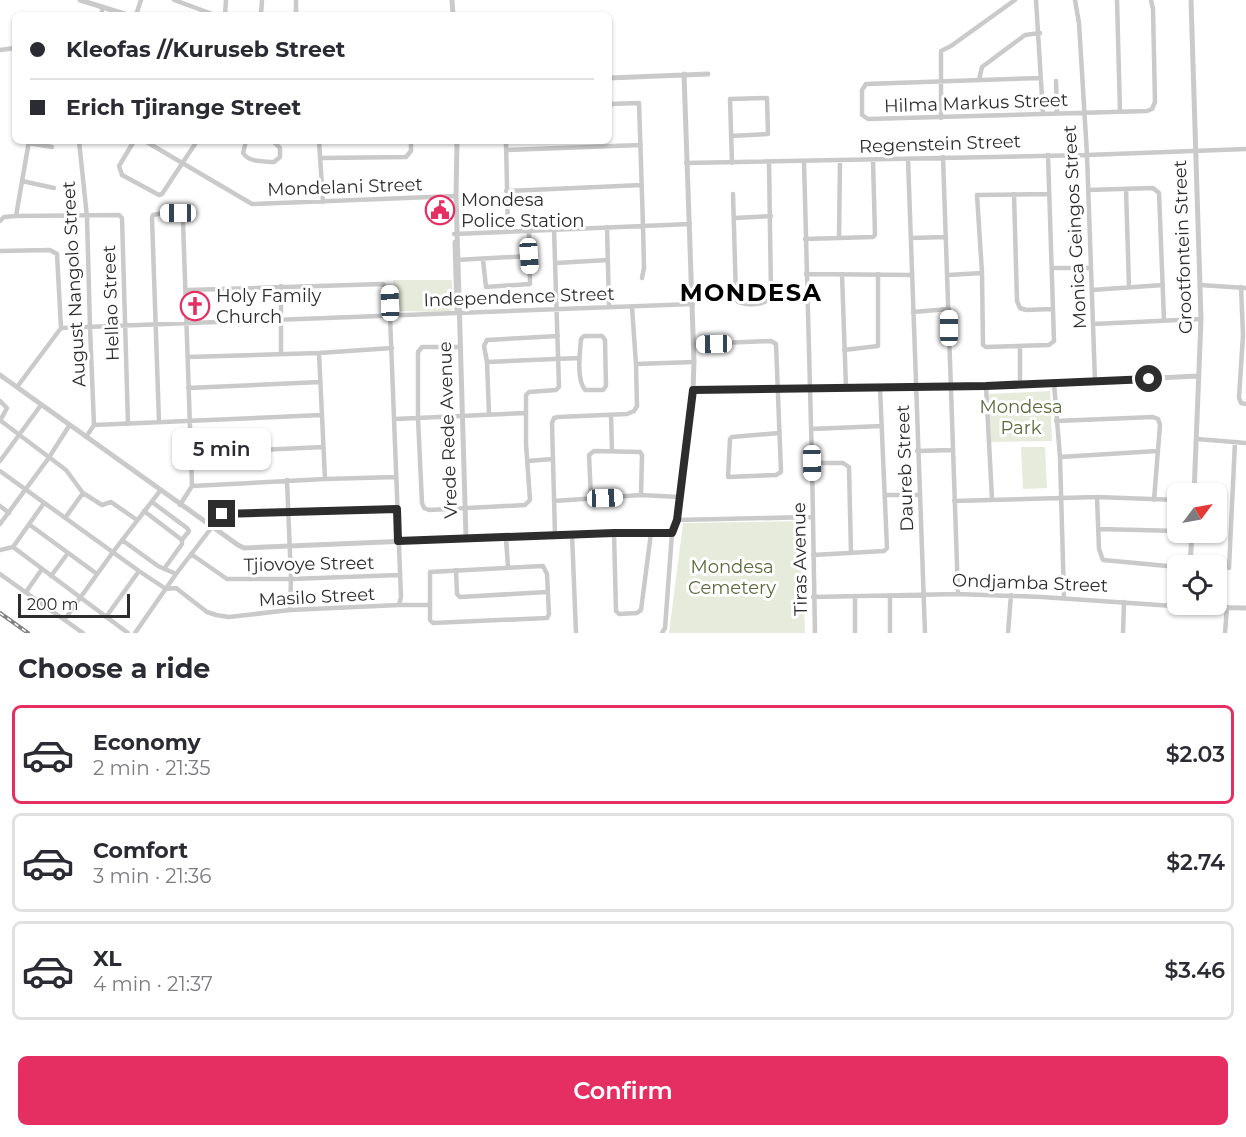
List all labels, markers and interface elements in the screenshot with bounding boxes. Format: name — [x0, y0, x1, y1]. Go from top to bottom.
text: Kleofas //Kuruseb Street — [66, 36, 345, 63]
street label: Hilma Markus Street — [884, 89, 1068, 117]
text: Erich Tjirange Street — [66, 94, 301, 121]
street label: Monica Geingos Street — [1059, 124, 1091, 330]
street label: Regenstein Street — [859, 130, 1021, 158]
street label: Grootfontein Street — [1169, 160, 1197, 334]
street label: Mondelani Street — [267, 173, 423, 201]
street label: August Nangolo Street — [58, 180, 90, 388]
place label: Mondesa Police Station — [461, 189, 584, 232]
public building icon: Mondesa Police Station — [424, 194, 456, 226]
car — [160, 204, 196, 222]
car — [519, 237, 539, 275]
street label: Hellao Street — [98, 245, 124, 361]
district label: MONDESA — [680, 278, 822, 307]
street label: Independence Street — [423, 283, 615, 311]
place label: Holy Family Church — [216, 285, 321, 328]
car — [380, 285, 400, 321]
church icon: Holy Family Church — [179, 290, 211, 322]
car — [940, 310, 958, 346]
car — [696, 335, 732, 353]
street label: Vrede Rede Avenue — [434, 341, 462, 519]
route start — [1135, 365, 1162, 392]
park label: Mondesa Park — [979, 396, 1063, 439]
street label: Daureb Street — [892, 404, 918, 532]
callout: 5 min — [172, 427, 272, 469]
text: 5 min — [193, 437, 250, 461]
car — [803, 445, 821, 481]
north arrow — [1167, 483, 1227, 543]
map controls — [1167, 483, 1227, 615]
car — [587, 488, 623, 508]
route end — [208, 500, 235, 527]
street label: Tiras Avenue — [788, 502, 812, 616]
street label: Tjiovoye Street — [243, 552, 375, 576]
button: locate — [1167, 555, 1227, 615]
park label: Mondesa Cemetery — [688, 556, 776, 599]
street label: Ondjamba Street — [952, 569, 1108, 597]
street label: Masilo Street — [258, 583, 376, 611]
scale bar — [18, 591, 130, 618]
text: 200 m — [27, 595, 78, 614]
text: Choose a ride — [18, 652, 210, 685]
icon: car — [21, 728, 75, 782]
text: Economy — [93, 729, 201, 756]
text: $2.03 — [1166, 741, 1225, 768]
text: 2 min · 21:35 — [93, 756, 210, 780]
icon: car — [21, 836, 75, 890]
text: Comfort — [93, 837, 188, 864]
text: $2.74 — [1166, 849, 1225, 876]
text: 3 min · 21:36 — [93, 864, 211, 888]
icon: car — [21, 944, 75, 998]
text: XL — [93, 945, 122, 972]
text: $3.46 — [1164, 957, 1225, 984]
text: 4 min · 21:37 — [93, 972, 213, 996]
button: Confirm — [18, 1056, 1228, 1125]

